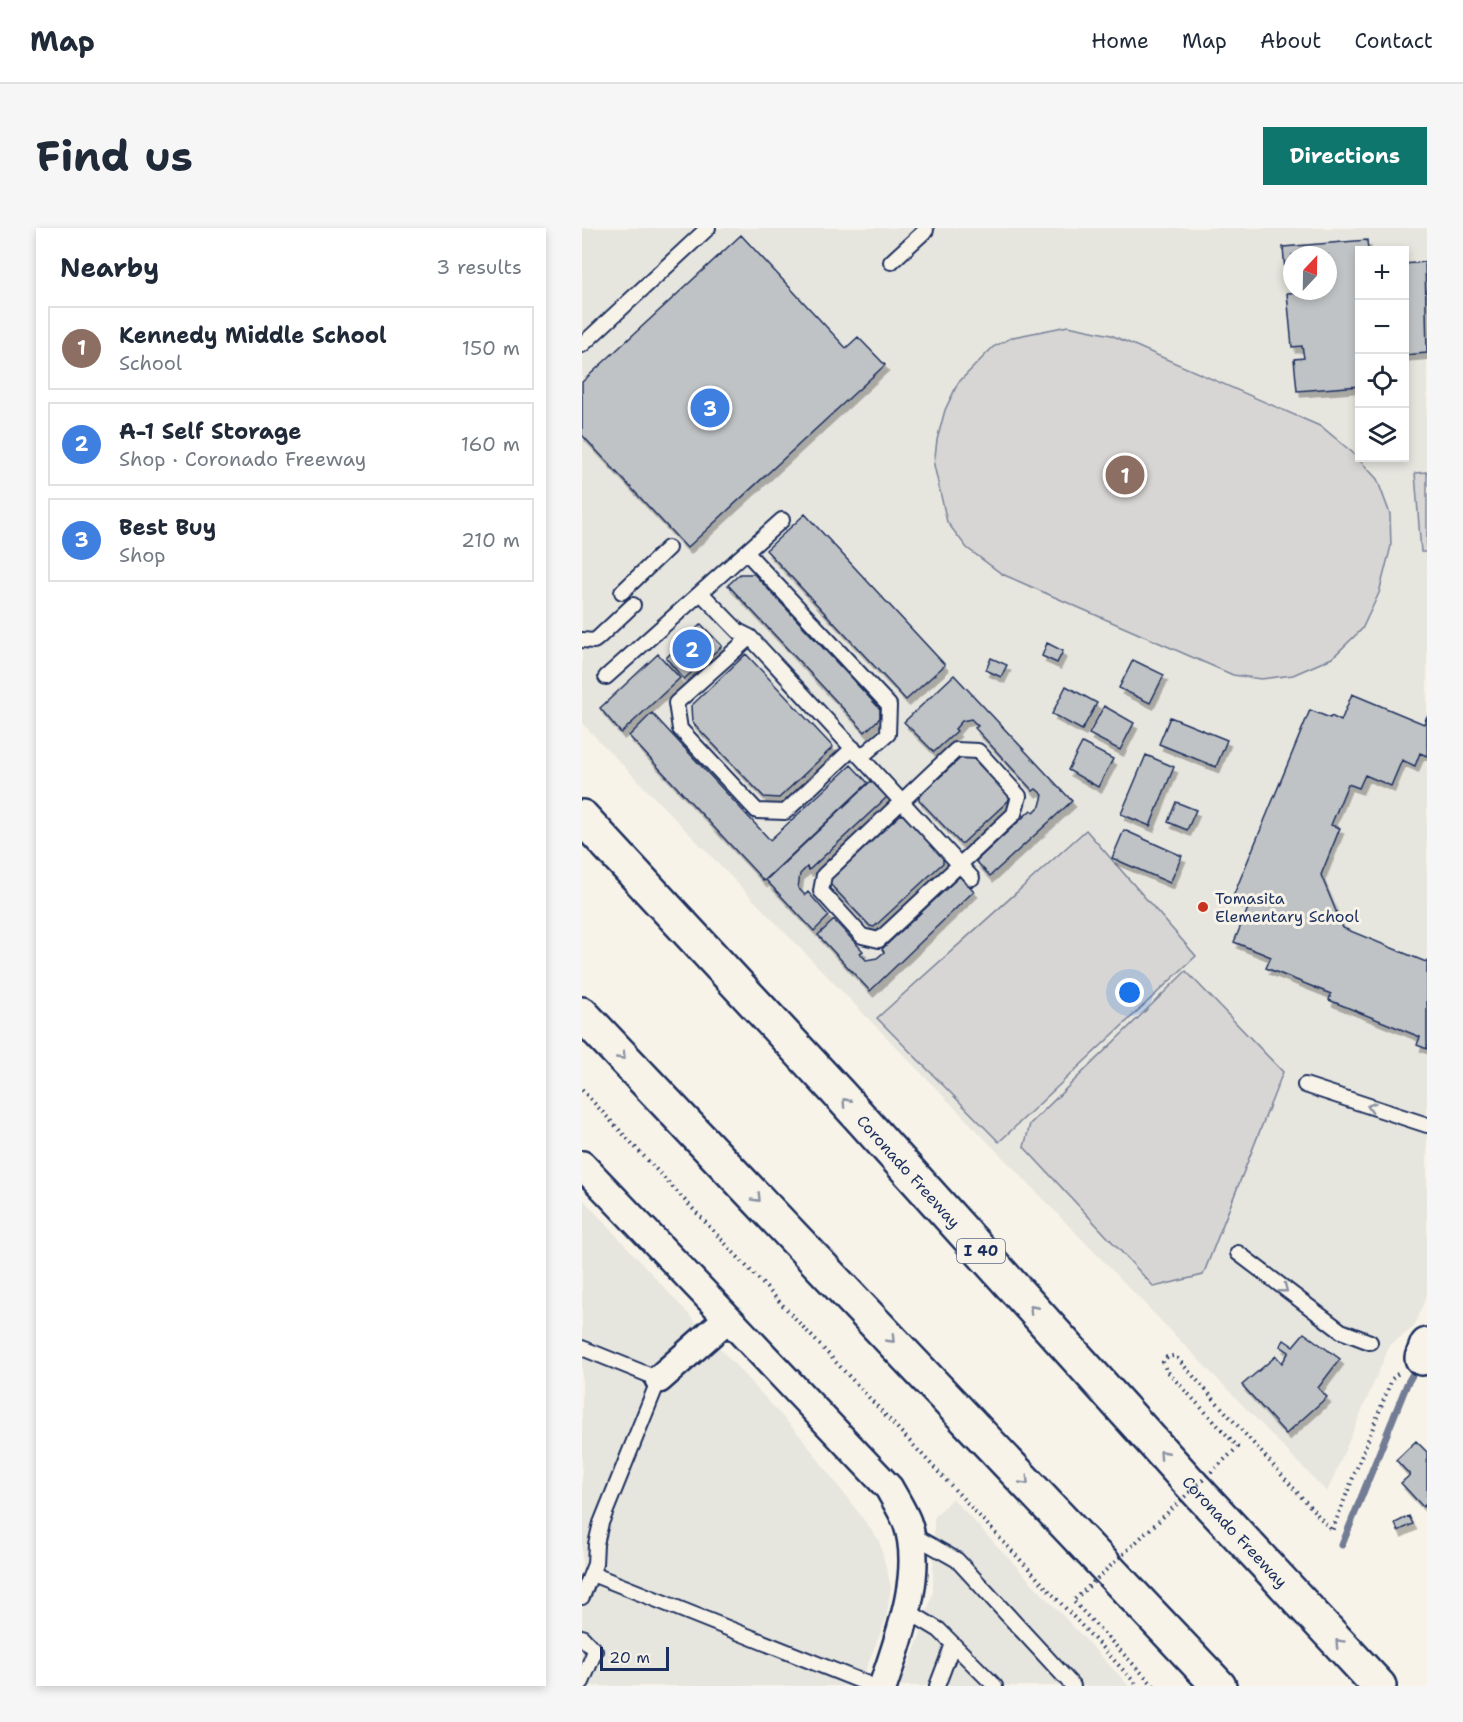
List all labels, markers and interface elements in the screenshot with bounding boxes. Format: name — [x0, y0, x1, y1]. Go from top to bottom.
text: Map — [30, 22, 95, 60]
text: Home — [1091, 27, 1149, 55]
text: Map — [1182, 27, 1227, 55]
text: About — [1260, 27, 1321, 55]
text: Contact — [1354, 27, 1433, 55]
button: Directions — [1263, 127, 1427, 185]
text: Find us — [36, 128, 193, 184]
north arrow — [1283, 246, 1337, 300]
map controls — [1355, 246, 1409, 462]
button: + — [1355, 246, 1409, 300]
text: Nearby — [60, 250, 159, 285]
text: 3 results — [436, 254, 522, 280]
button: − — [1355, 300, 1409, 354]
text: Kennedy Middle School — [119, 321, 387, 350]
text: 1 — [77, 335, 86, 361]
text: 150 m — [462, 335, 520, 361]
text: School — [119, 350, 182, 376]
button: locate — [1355, 354, 1409, 408]
pin: 3 — [690, 386, 730, 430]
button: layers — [1355, 408, 1409, 462]
text: A-1 Self Storage — [119, 417, 301, 446]
text: 2 — [75, 431, 89, 457]
text: 160 m — [461, 431, 520, 457]
text: Shop · Coronado Freeway — [119, 446, 366, 472]
pin: 1 — [1106, 452, 1144, 498]
text: Best Buy — [119, 513, 216, 542]
text: 3 — [75, 527, 89, 553]
text: 210 m — [461, 527, 520, 553]
text: Shop — [119, 542, 166, 568]
pin: 2 — [672, 626, 712, 672]
place label: Tomasita Elementary School — [1215, 888, 1359, 927]
marker: Tomasita Elementary School — [1196, 900, 1210, 914]
your location — [1115, 978, 1144, 1007]
one-way arrow — [615, 1049, 626, 1060]
one-way arrow — [842, 1098, 853, 1108]
one-way arrow — [1366, 1101, 1377, 1114]
street label: Coronado Freeway — [852, 1111, 965, 1233]
one-way arrow — [749, 1190, 760, 1201]
road number: I 40 — [957, 1239, 1005, 1263]
one-way arrow — [1277, 1281, 1288, 1292]
one-way arrow — [1029, 1305, 1040, 1316]
one-way arrow — [884, 1333, 895, 1343]
one-way arrow — [1159, 1450, 1170, 1461]
street label: Coronado Freeway — [1177, 1472, 1292, 1592]
one-way arrow — [1018, 1474, 1029, 1484]
one-way arrow — [1335, 1640, 1346, 1650]
scale bar — [600, 1644, 669, 1672]
text: 20 m — [609, 1647, 650, 1668]

